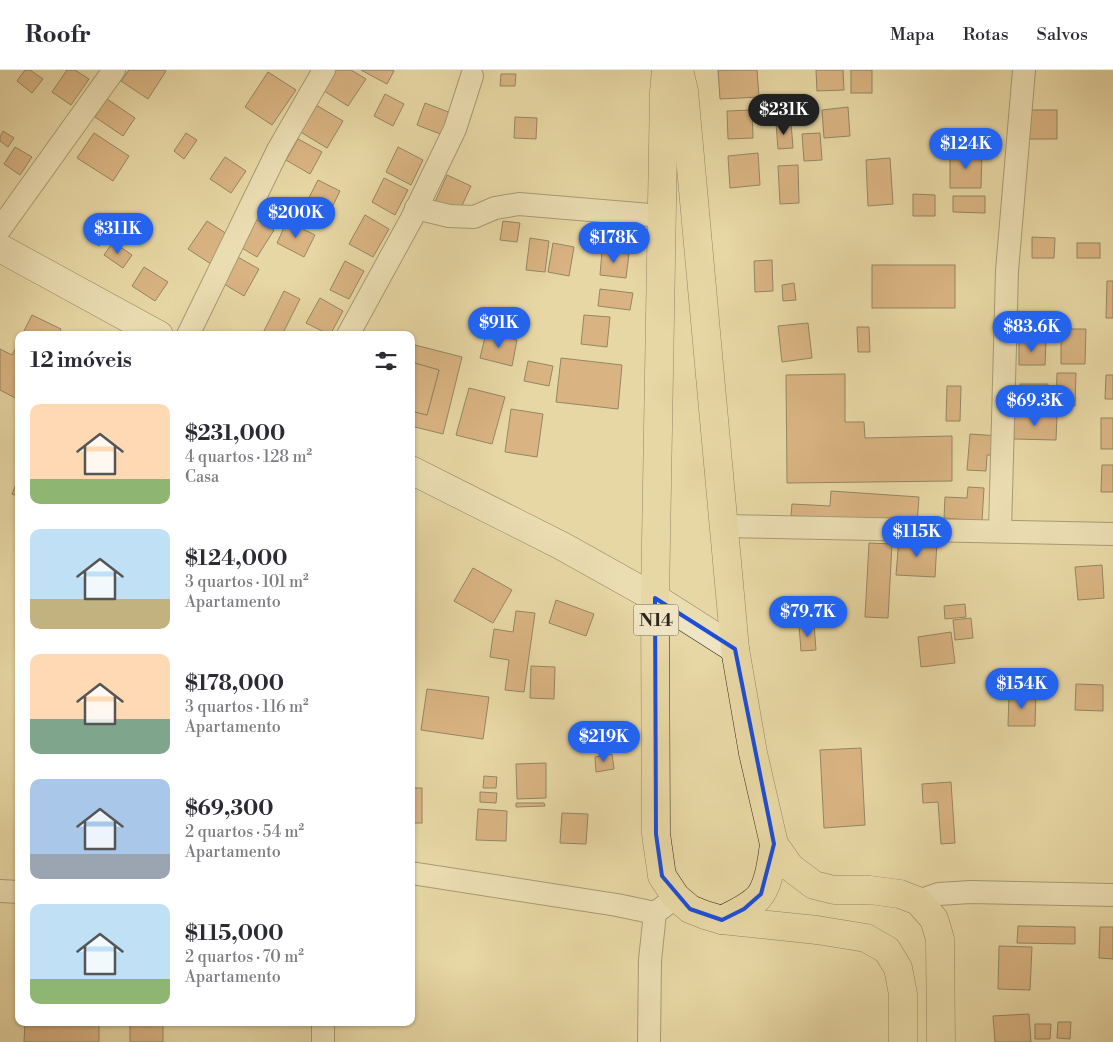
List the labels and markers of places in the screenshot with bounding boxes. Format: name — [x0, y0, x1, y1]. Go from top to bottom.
pin: $231K — [749, 93, 819, 136]
pin: $124K — [931, 128, 1001, 170]
pin: $200K — [261, 196, 331, 239]
pin: $311K — [83, 212, 153, 255]
pin: $178K — [579, 222, 649, 264]
pin: $91K — [469, 306, 529, 349]
pin: $83.6K — [991, 310, 1073, 353]
pin: $69.3K — [994, 384, 1076, 427]
pin: $115K — [882, 516, 952, 558]
pin: $79.7K — [767, 596, 849, 638]
pin: $154K — [987, 668, 1057, 710]
pin: $219K — [569, 720, 639, 763]

